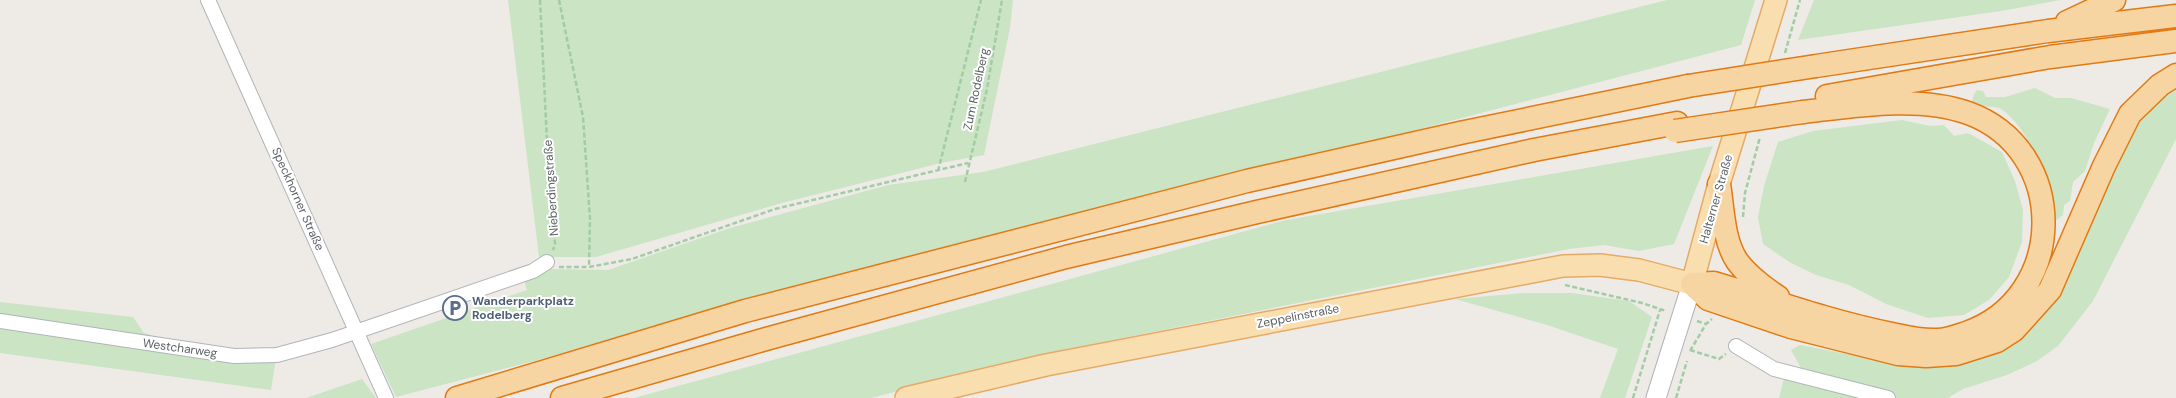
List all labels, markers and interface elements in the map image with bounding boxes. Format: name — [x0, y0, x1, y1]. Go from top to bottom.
street label: Zum Rodelberg — [959, 46, 993, 131]
street label: Nieberdingstraße — [540, 139, 562, 237]
street label: Speckhorner Straße — [268, 145, 328, 253]
street label: Halterner Straße — [1696, 153, 1736, 245]
place label: Wanderparkplatz Rodelberg — [472, 293, 574, 323]
parking icon: Wanderparkplatz Rodelberg — [442, 295, 468, 321]
street label: Zeppelinstraße — [1255, 300, 1341, 332]
street label: Westcharweg — [142, 335, 219, 361]

